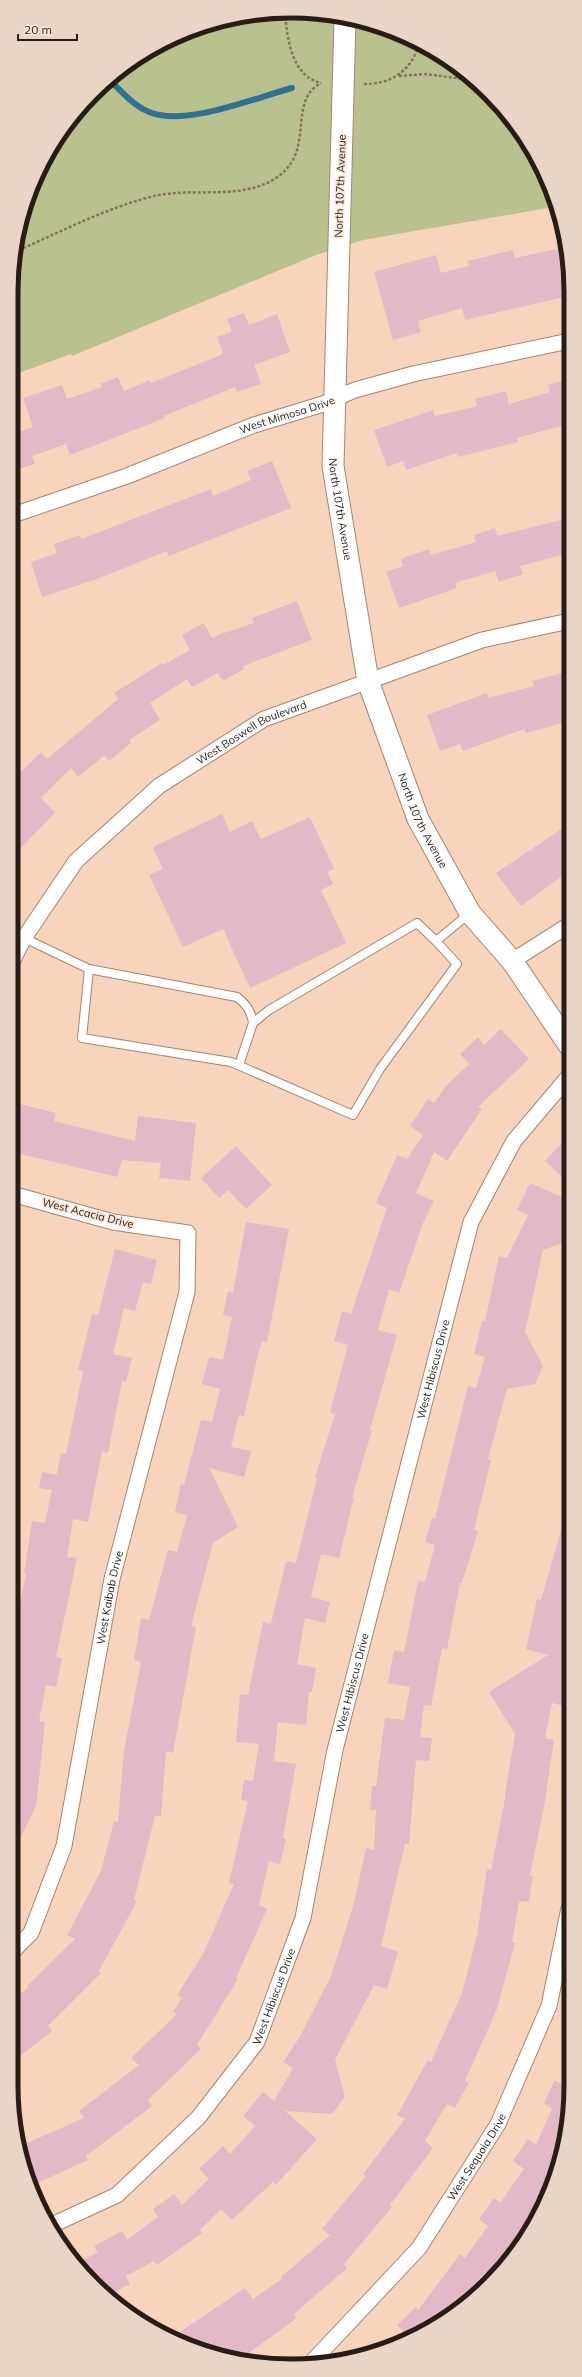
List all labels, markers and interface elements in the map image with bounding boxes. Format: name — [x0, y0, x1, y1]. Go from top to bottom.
scale bar — [18, 16, 77, 42]
text: 20 m — [24, 22, 52, 37]
street label: North 107th Avenue — [331, 134, 349, 238]
street label: West Mimosa Drive — [237, 393, 337, 437]
street label: North 107th Avenue — [326, 458, 355, 561]
street label: West Boswell Boulevard — [193, 697, 309, 767]
street label: North 107th Avenue — [395, 771, 451, 870]
street label: West Acacia Drive — [41, 1195, 135, 1231]
street label: West Hibiscus Drive — [414, 1318, 453, 1421]
street label: West Kaibab Drive — [93, 1549, 126, 1645]
street label: West Hibiscus Drive — [333, 1632, 372, 1734]
street label: West Hibiscus Drive — [250, 1946, 298, 2047]
street label: West Sequoia Drive — [444, 2111, 509, 2203]

